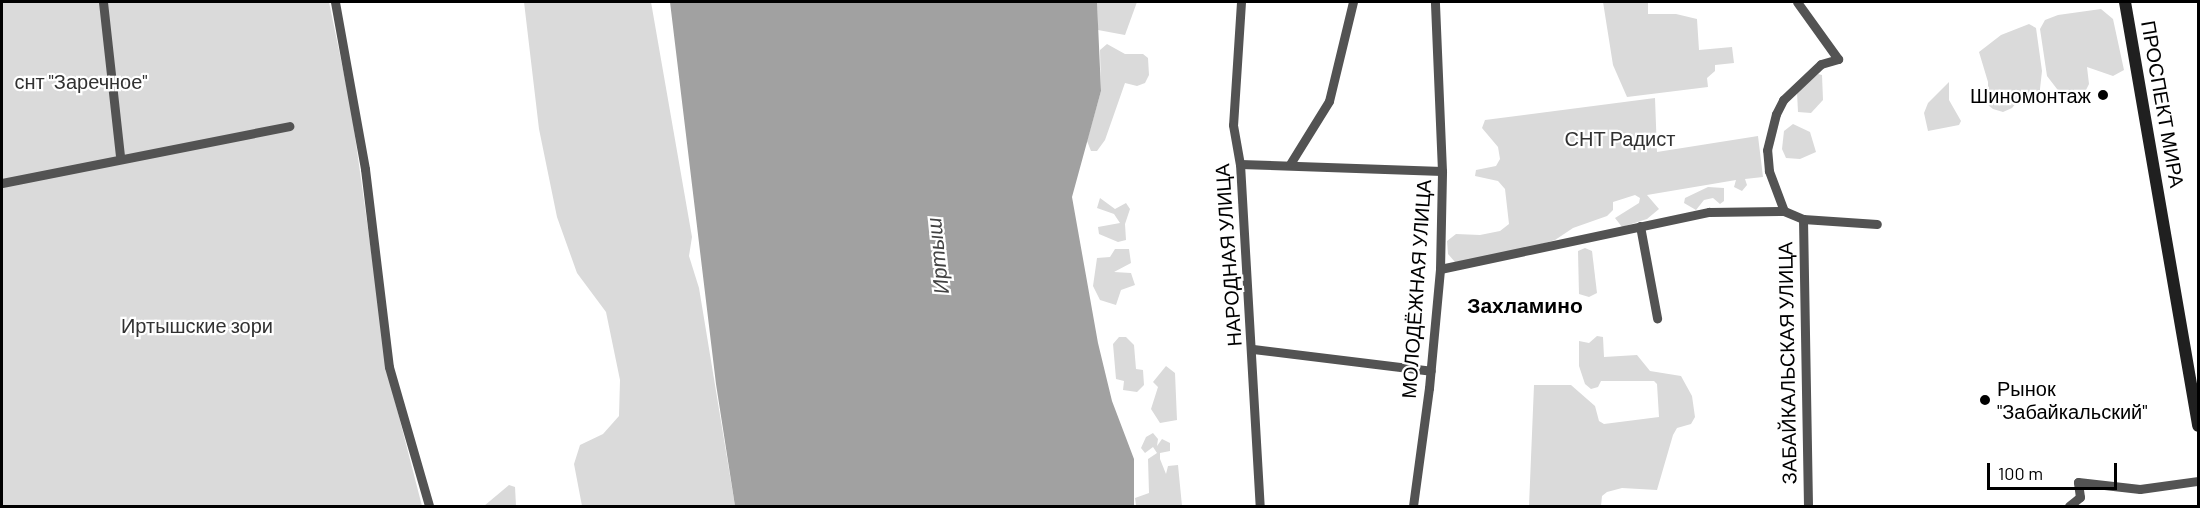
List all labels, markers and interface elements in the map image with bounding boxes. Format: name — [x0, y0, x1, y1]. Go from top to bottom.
street label: ПРОСПЕКТ МИРА — [2136, 19, 2190, 189]
park label: снт "Заречное" — [14, 69, 148, 93]
place label: Шиномонтаж — [1970, 83, 2091, 107]
marker: Шиномонтаж — [2096, 88, 2110, 102]
park label: СНТ Радист — [1565, 126, 1675, 150]
street label: НАРОДНАЯ УЛИЦА — [1210, 163, 1246, 347]
street label: МОЛОДЁЖНАЯ УЛИЦА — [1396, 179, 1436, 399]
water label: Иртыш — [920, 216, 954, 296]
street label: ЗАБАЙКАЛЬСКАЯ УЛИЦА — [1773, 242, 1801, 484]
district label: Захламино — [1467, 292, 1583, 318]
park label: Иртышские зори — [121, 313, 273, 337]
place label: Рынок "Забайкальский" — [1997, 376, 2148, 423]
marker: Рынок "Забайкальский" — [1978, 393, 1992, 407]
scale bar — [1990, 451, 2120, 489]
text: 100 m — [1998, 462, 2043, 484]

